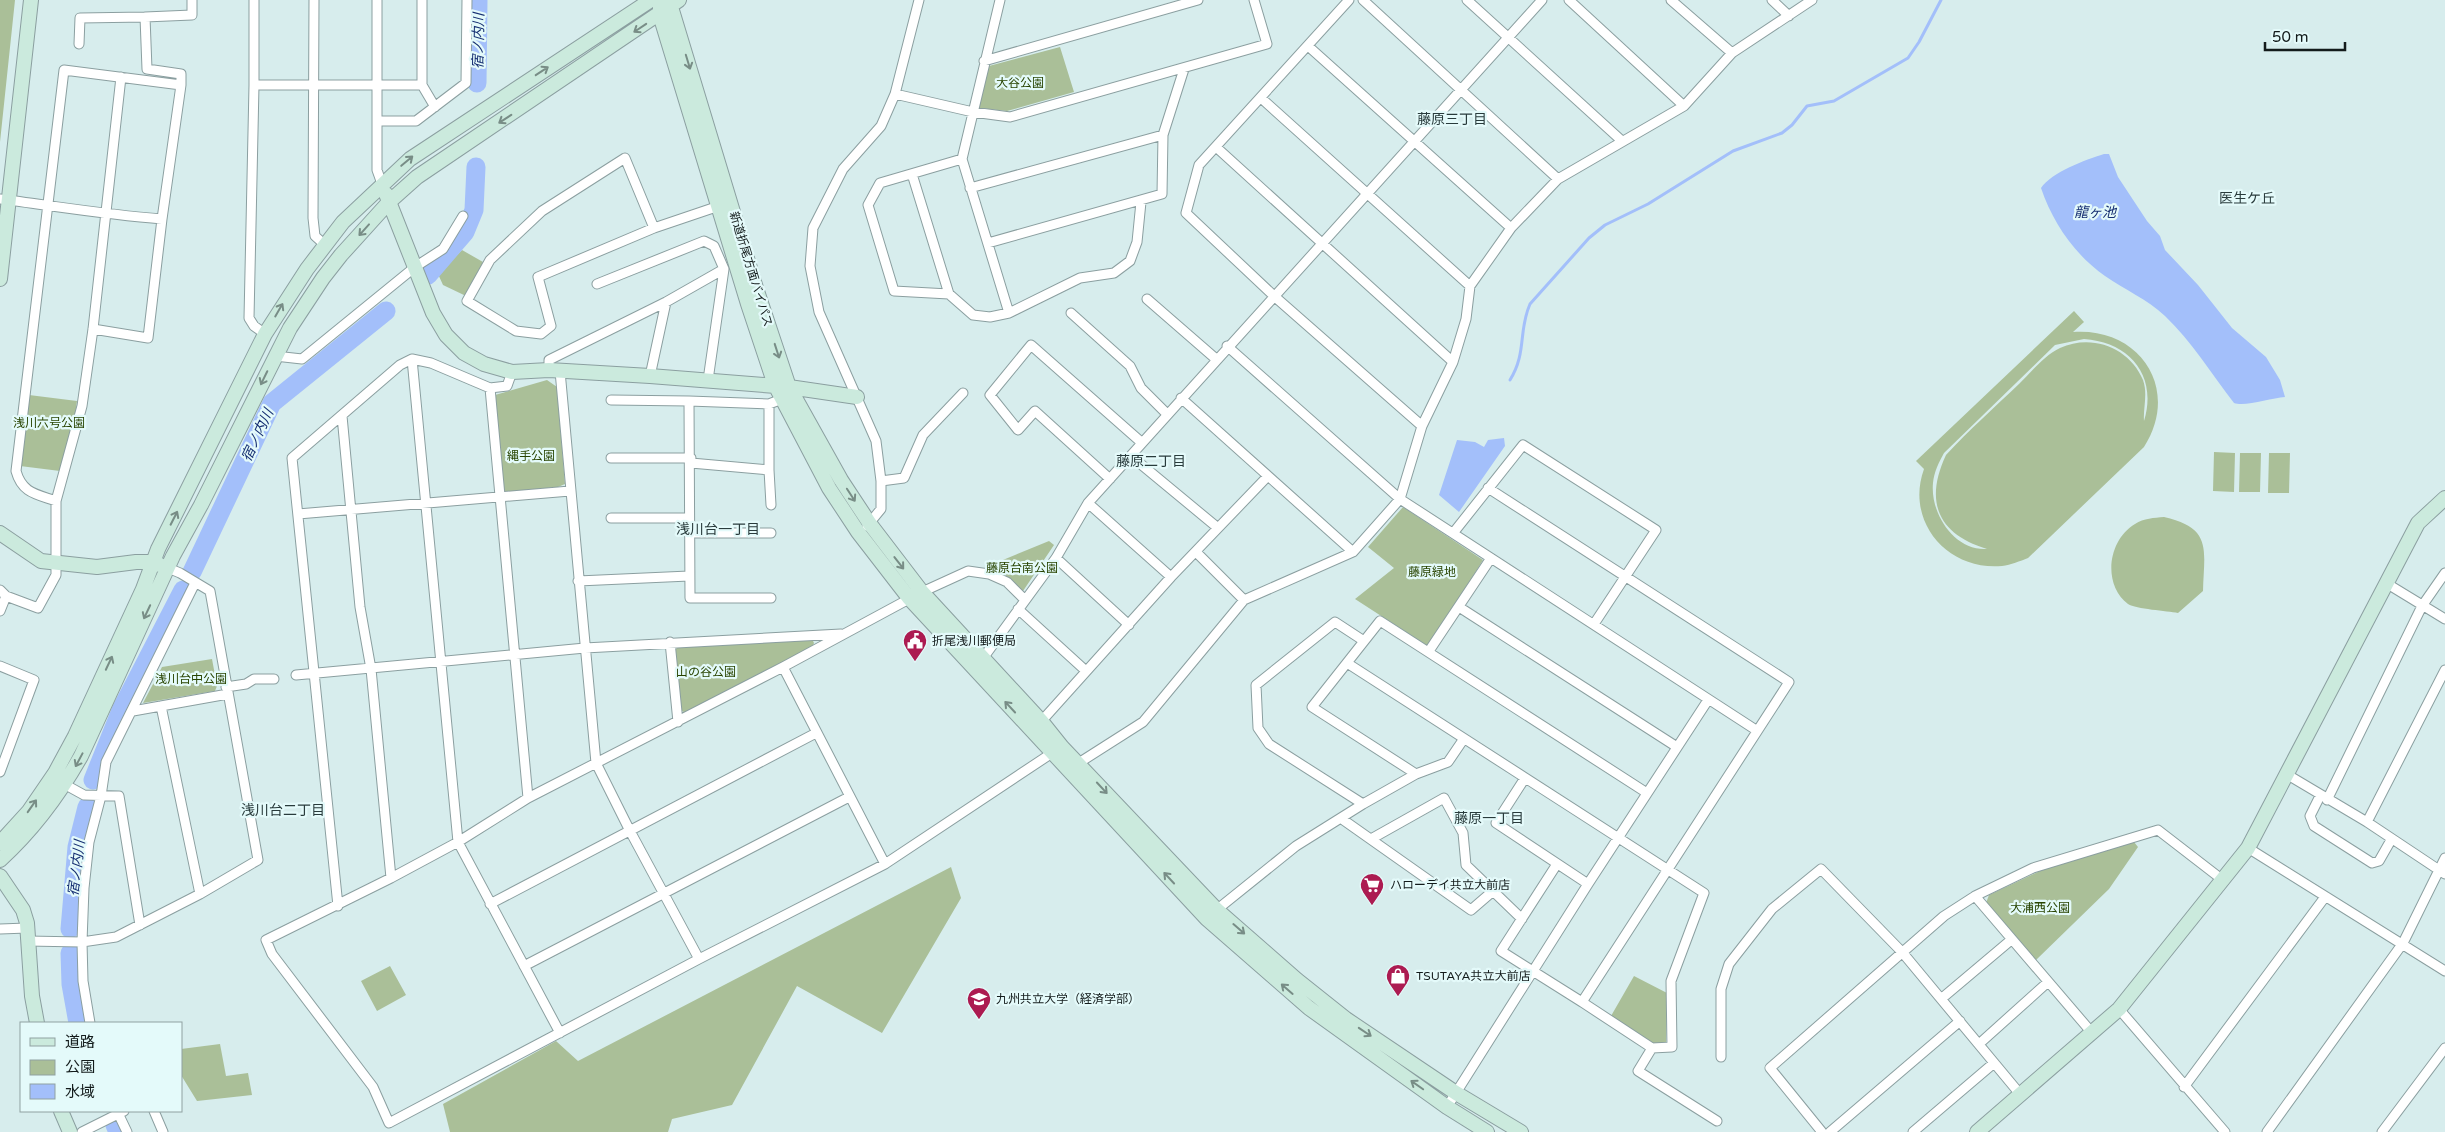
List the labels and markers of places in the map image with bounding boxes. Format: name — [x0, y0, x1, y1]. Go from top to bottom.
public building icon: 折尾浅川郵便局 — [902, 628, 928, 662]
place label: 折尾浅川郵便局 — [932, 634, 1016, 648]
supermarket icon: ハローデイ共立大前店 — [1359, 872, 1385, 906]
place label: ハローデイ共立大前店 — [1390, 878, 1510, 892]
shop icon: TSUTAYA共立大前店 — [1385, 963, 1411, 997]
place label: TSUTAYA共立大前店 — [1416, 969, 1531, 983]
school or university icon: 九州共立大学（経済学部） — [966, 986, 992, 1020]
place label: 九州共立大学（経済学部） — [996, 992, 1140, 1006]

